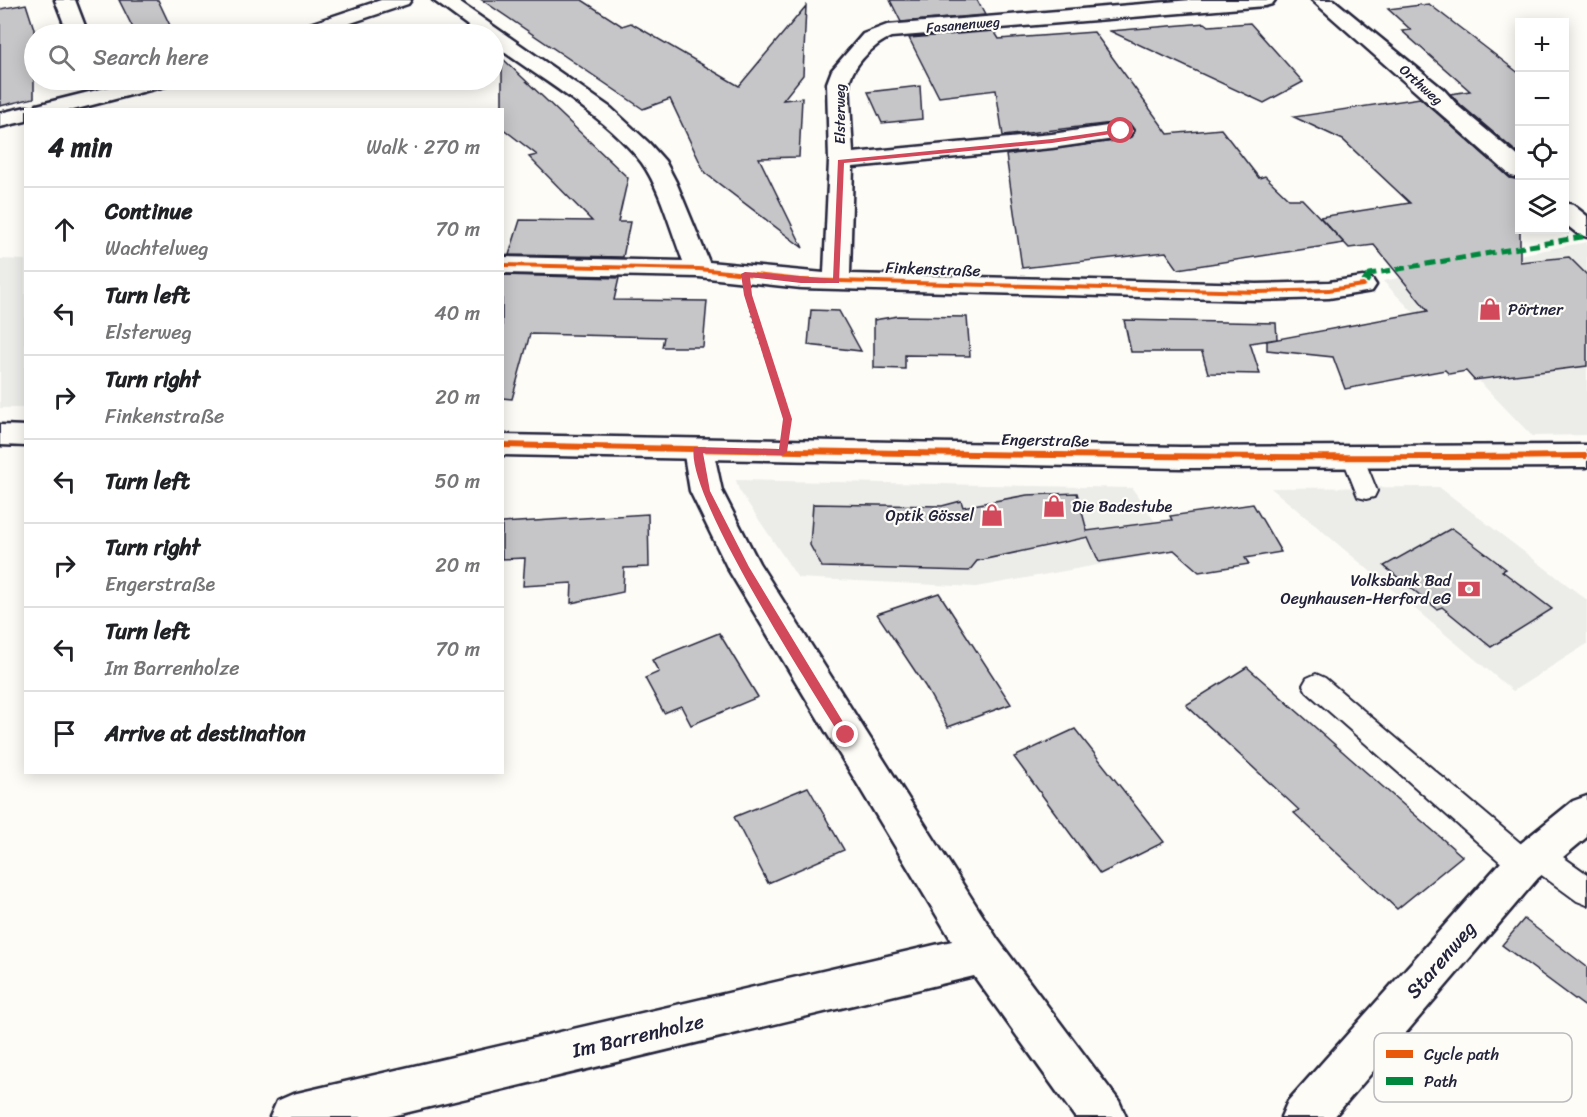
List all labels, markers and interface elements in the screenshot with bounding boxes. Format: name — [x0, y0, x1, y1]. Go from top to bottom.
street label: Fasanenweg — [925, 9, 1001, 41]
map controls — [1515, 18, 1569, 234]
button: + — [1515, 18, 1569, 72]
search box — [24, 24, 504, 90]
text: Search here — [93, 38, 209, 77]
icon: search — [45, 41, 78, 74]
street label: Orthweg — [1393, 58, 1449, 112]
button: − — [1515, 72, 1569, 126]
street label: Elsterweg — [828, 84, 853, 144]
route start — [1107, 117, 1133, 143]
text: 4 min — [48, 124, 112, 170]
button: locate — [1515, 126, 1569, 180]
text: Walk · 270 m — [366, 130, 480, 165]
button: layers — [1515, 180, 1569, 234]
text: Continue — [105, 192, 193, 231]
text: 70 m — [435, 212, 480, 247]
icon: ahead — [48, 213, 81, 246]
text: Wachtelweg — [105, 231, 209, 266]
street label: Finkenstraße — [885, 253, 981, 285]
text: Turn left — [105, 276, 190, 315]
place label: Pörtner — [1508, 295, 1564, 324]
text: 40 m — [434, 296, 480, 331]
shop icon: Pörtner — [1477, 296, 1503, 322]
icon: left — [48, 297, 81, 330]
text: Elsterweg — [105, 315, 192, 350]
text: Turn right — [105, 360, 200, 399]
text: 20 m — [435, 380, 480, 415]
icon: right — [48, 381, 81, 414]
text: Finkenstraße — [105, 399, 224, 434]
street label: Engerstraße — [1001, 425, 1090, 455]
text: Turn left — [105, 462, 190, 501]
text: 50 m — [435, 464, 480, 499]
icon: left — [48, 465, 81, 498]
place label: Die Badestube — [1072, 492, 1172, 521]
shop icon: Die Badestube — [1041, 493, 1067, 519]
place label: Optik Gössel — [886, 501, 974, 530]
shop icon: Optik Gössel — [979, 502, 1005, 528]
text: Turn right — [105, 528, 200, 567]
text: 20 m — [435, 548, 480, 583]
icon: right — [48, 549, 81, 582]
place label: Volksbank Bad Oeynhausen-Herford eG — [1280, 566, 1453, 613]
text: Engerstraße — [105, 567, 215, 602]
bank icon: Volksbank Bad Oeynhausen-Herford eG — [1456, 576, 1482, 602]
text: Turn left — [105, 612, 190, 651]
text: 70 m — [435, 632, 480, 667]
icon: left — [48, 633, 81, 666]
text: Im Barrenholze — [105, 651, 239, 686]
text: Arrive at destination — [105, 714, 306, 753]
icon: arrive — [48, 717, 81, 750]
route end — [832, 721, 858, 747]
street label: Starenweg — [1397, 913, 1485, 1007]
street label: Im Barrenholze — [568, 1004, 707, 1068]
legend — [1374, 1033, 1572, 1102]
text: Cycle path — [1424, 1040, 1499, 1069]
text: Path — [1424, 1067, 1457, 1096]

